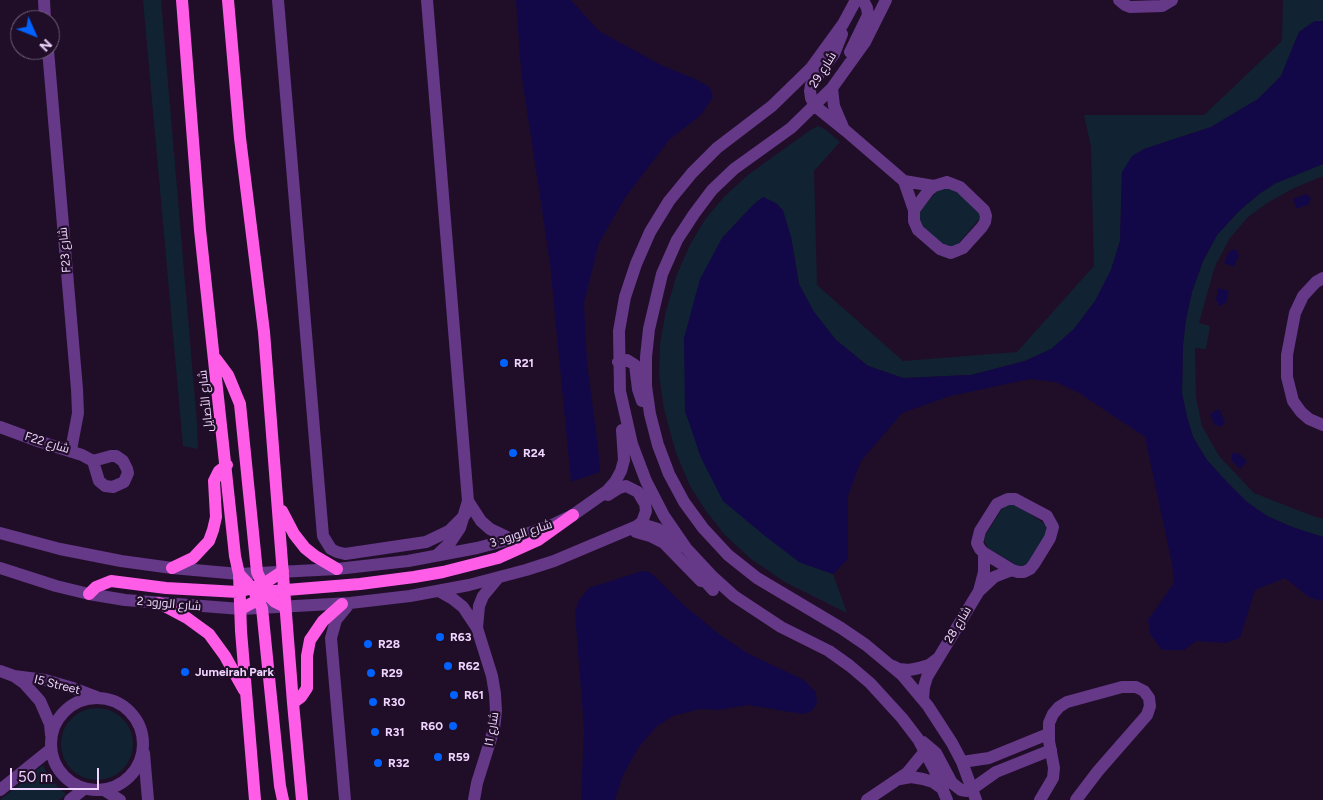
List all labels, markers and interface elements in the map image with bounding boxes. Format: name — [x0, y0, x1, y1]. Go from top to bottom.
north arrow — [10, 10, 60, 60]
text: N — [36, 35, 55, 55]
street label: شارع 29 — [806, 49, 840, 91]
street label: F23 شارع — [56, 226, 74, 274]
place label: R21 — [514, 356, 534, 370]
marker: R21 — [498, 357, 510, 369]
street label: شارع الأصايل — [196, 369, 216, 433]
street label: F22 شارع — [23, 429, 71, 457]
place label: R24 — [523, 446, 545, 460]
marker: R24 — [507, 447, 519, 459]
street label: شارع الورود 3 — [488, 517, 554, 551]
street label: شارع الورود 2 — [136, 594, 202, 614]
street label: شارع 28 — [941, 604, 975, 646]
place label: R63 — [450, 630, 471, 644]
marker: R63 — [434, 631, 446, 643]
place label: R28 — [378, 637, 400, 651]
marker: R28 — [362, 638, 374, 650]
place label: R62 — [458, 659, 480, 673]
marker: R62 — [442, 660, 454, 672]
place label: Jumeirah Park — [195, 665, 274, 679]
marker: Jumeirah Park — [179, 666, 191, 678]
place label: R29 — [381, 666, 403, 680]
marker: R29 — [365, 667, 377, 679]
street label: I5 Street — [33, 672, 81, 698]
place label: R61 — [464, 688, 484, 702]
marker: R61 — [448, 689, 460, 701]
place label: R30 — [383, 695, 405, 709]
marker: R30 — [367, 696, 379, 708]
street label: I1 شارع — [482, 711, 502, 747]
place label: R60 — [421, 719, 443, 733]
marker: R60 — [447, 720, 459, 732]
place label: R31 — [385, 725, 404, 739]
marker: R31 — [369, 726, 381, 738]
place label: R59 — [448, 750, 470, 764]
marker: R59 — [432, 751, 444, 763]
place label: R32 — [388, 756, 409, 770]
marker: R32 — [372, 757, 384, 769]
scale bar — [12, 758, 101, 790]
text: 50 m — [18, 768, 53, 786]

